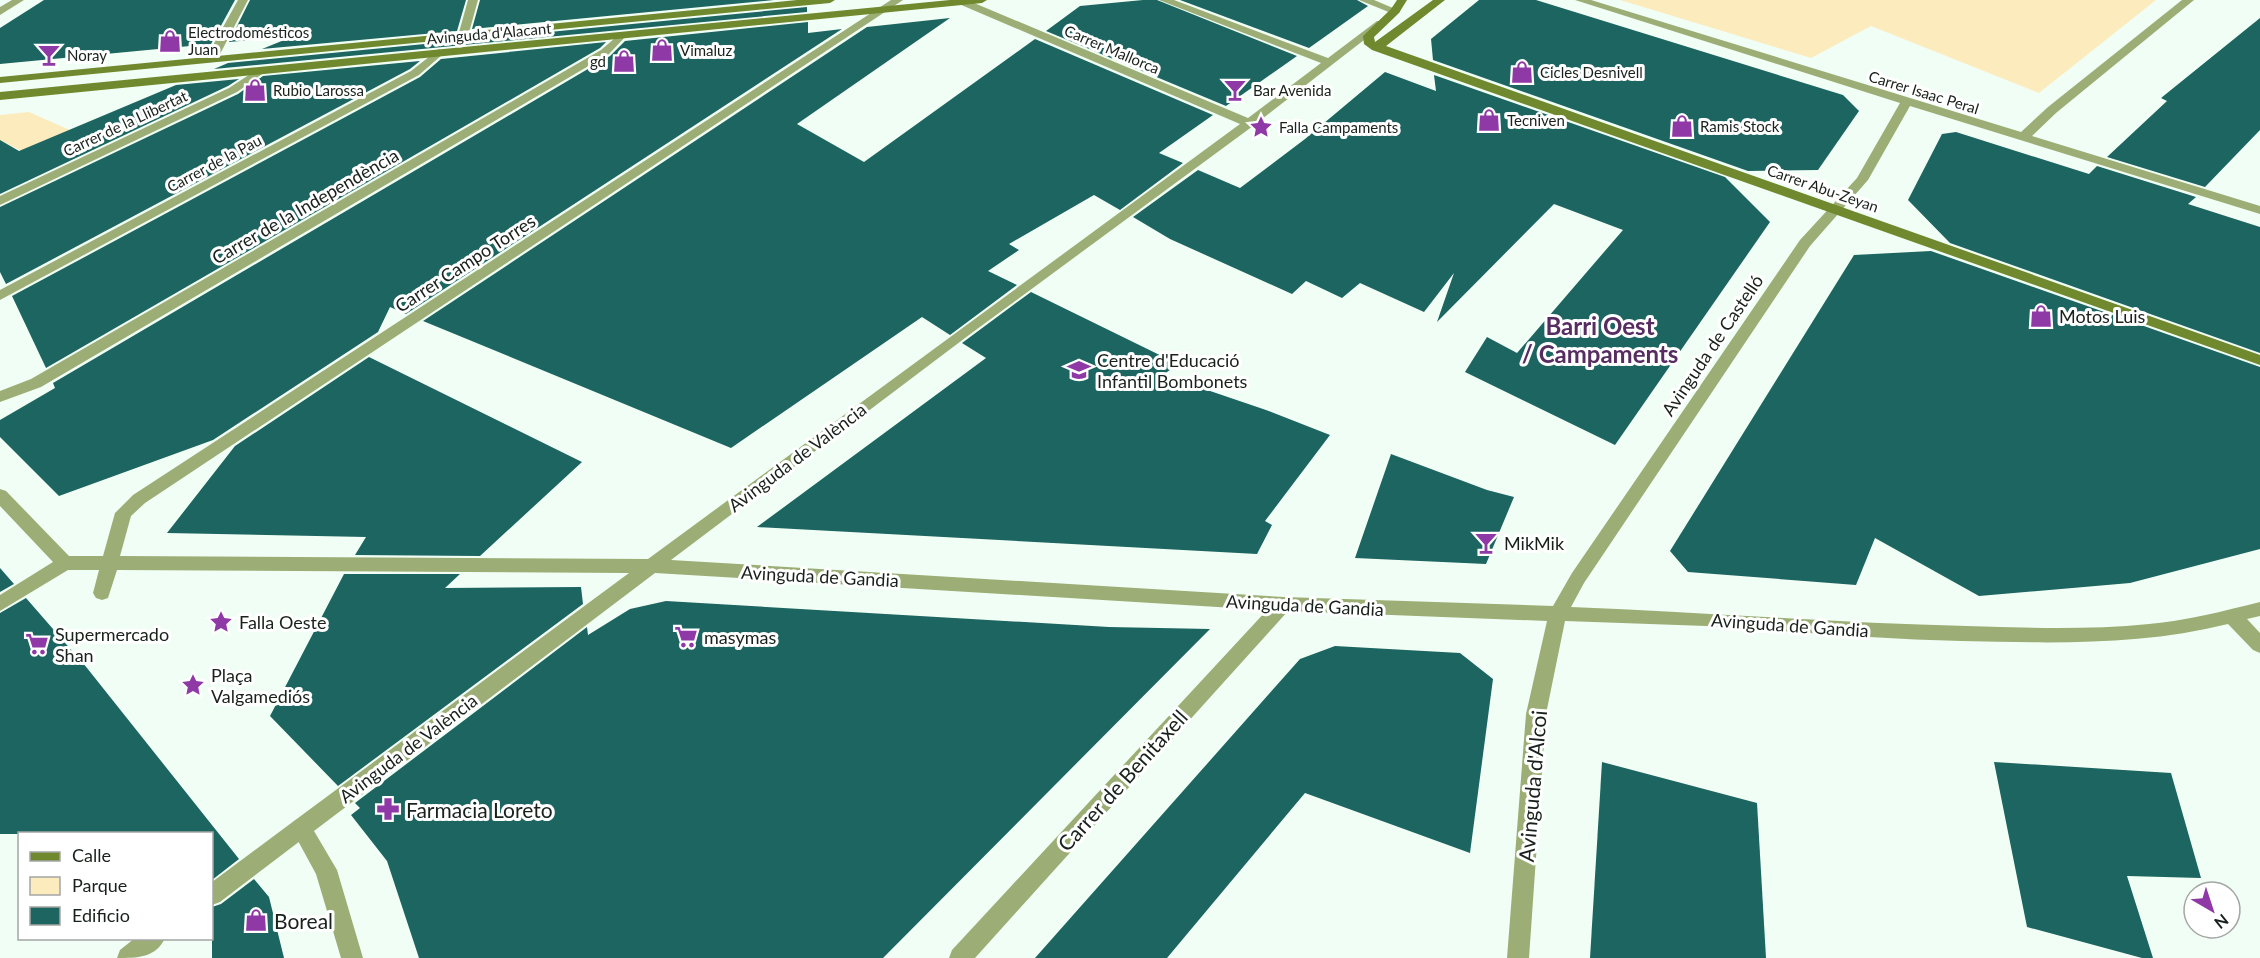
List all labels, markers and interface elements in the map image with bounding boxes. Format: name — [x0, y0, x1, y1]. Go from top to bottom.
street label: Avinguda d'Alacant — [426, 19, 553, 47]
street label: Carrer Mallorca — [1062, 21, 1162, 77]
place label: Electrodomésticos Juan — [188, 23, 309, 58]
shop icon: Electrodomésticos Juan — [157, 28, 183, 54]
shop icon: Vimaluz — [649, 37, 675, 63]
place label: Vimaluz — [680, 41, 732, 59]
bar icon: Noray — [36, 42, 62, 68]
place label: Noray — [67, 46, 107, 64]
shop icon: gd — [611, 48, 637, 74]
place label: gd — [590, 52, 606, 70]
shop icon: Cicles Desnivell — [1509, 59, 1535, 85]
place label: Cicles Desnivell — [1540, 63, 1643, 81]
street label: Carrer Isaac Peral — [1867, 67, 1981, 117]
shop icon: Rubio Larossa — [242, 77, 268, 103]
bar icon: Bar Avenida — [1222, 77, 1248, 103]
place label: Rubio Larossa — [273, 81, 364, 99]
place label: Bar Avenida — [1253, 81, 1331, 99]
street label: Carrer de la Llibertat — [60, 86, 190, 160]
shop icon: Tecniven — [1476, 107, 1502, 133]
place label: Tecniven — [1507, 111, 1565, 129]
shop icon: Ramis Stock — [1669, 113, 1695, 139]
place icon: Falla Campaments — [1248, 114, 1274, 140]
place label: Ramis Stock — [1700, 117, 1780, 135]
place label: Falla Campaments — [1279, 118, 1398, 136]
street label: Carrer de la Pau — [164, 131, 264, 195]
street label: Carrer de la Independència — [208, 144, 402, 268]
street label: Carrer Abu-Zeyan — [1765, 160, 1881, 216]
street label: Carrer Campo Torres — [391, 209, 539, 317]
street label: Avinguda de Castelló — [1657, 270, 1767, 420]
shop icon: Motos Luis — [2028, 303, 2054, 329]
place label: Motos Luis — [2059, 305, 2146, 327]
district label: Barri Oest / Campaments — [1522, 311, 1678, 368]
place label: Centre d'Educació Infantil Bombonets — [1097, 349, 1248, 392]
school or university icon: Centre d'Educació Infantil Bombonets — [1066, 357, 1092, 383]
street label: Avinguda de València — [724, 398, 870, 516]
bar icon: MikMik — [1473, 530, 1499, 556]
place label: MikMik — [1504, 532, 1565, 554]
street label: Avinguda de Gandia — [741, 561, 899, 591]
street label: Avinguda de Gandia — [1226, 590, 1384, 620]
place icon: Falla Oeste — [208, 609, 234, 635]
street label: Avinguda de Gandia — [1711, 609, 1869, 641]
place label: Falla Oeste — [239, 611, 326, 633]
place label: Supermercado Shan — [55, 623, 169, 666]
supermarket icon: masymas — [673, 624, 699, 650]
place label: masymas — [704, 626, 776, 648]
supermarket icon: Supermercado Shan — [24, 631, 50, 657]
place label: Plaça Valgamediós — [211, 664, 310, 707]
place icon: Plaça Valgamediós — [180, 672, 206, 698]
street label: Avinguda de València — [335, 689, 481, 807]
street label: Carrer de Benitaxell — [1052, 704, 1192, 856]
street label: Avinguda d'Alcoi — [1513, 709, 1551, 863]
pharmacy icon: Farmacia Loreto — [375, 796, 401, 822]
place label: Farmacia Loreto — [406, 797, 553, 822]
legend — [18, 832, 213, 940]
text: Calle — [72, 844, 111, 866]
text: Parque — [72, 874, 127, 896]
north arrow — [2182, 880, 2242, 940]
text: Edificio — [72, 904, 130, 926]
shop icon: Boreal — [243, 907, 269, 933]
place label: Boreal — [274, 908, 333, 933]
text: N — [2211, 911, 2233, 933]

